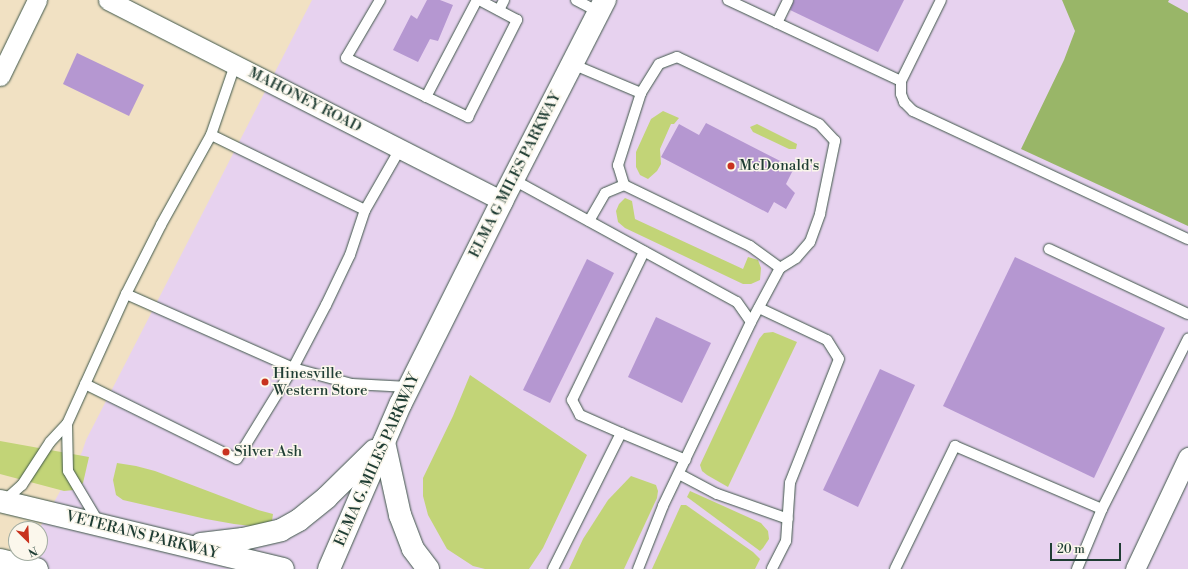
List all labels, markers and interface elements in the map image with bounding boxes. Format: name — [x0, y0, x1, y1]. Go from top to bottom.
street label: MAHONEY ROAD — [245, 64, 365, 136]
street label: ELMA G MILES PARKWAY — [465, 89, 565, 261]
place label: McDonald's — [739, 157, 819, 175]
marker: McDonald's — [726, 161, 736, 171]
place label: Hinesville Western Store — [273, 364, 368, 399]
street label: ELMA G. MILES PARKWAY — [331, 371, 423, 549]
marker: Hinesville Western Store — [260, 377, 270, 387]
place label: Silver Ash — [234, 443, 302, 461]
marker: Silver Ash — [221, 447, 231, 457]
street label: VETERANS PARKWAY — [64, 507, 220, 563]
north arrow — [8, 521, 48, 561]
scale bar — [1052, 535, 1123, 561]
text: 20 m — [1057, 542, 1085, 557]
text: N — [26, 543, 39, 559]

